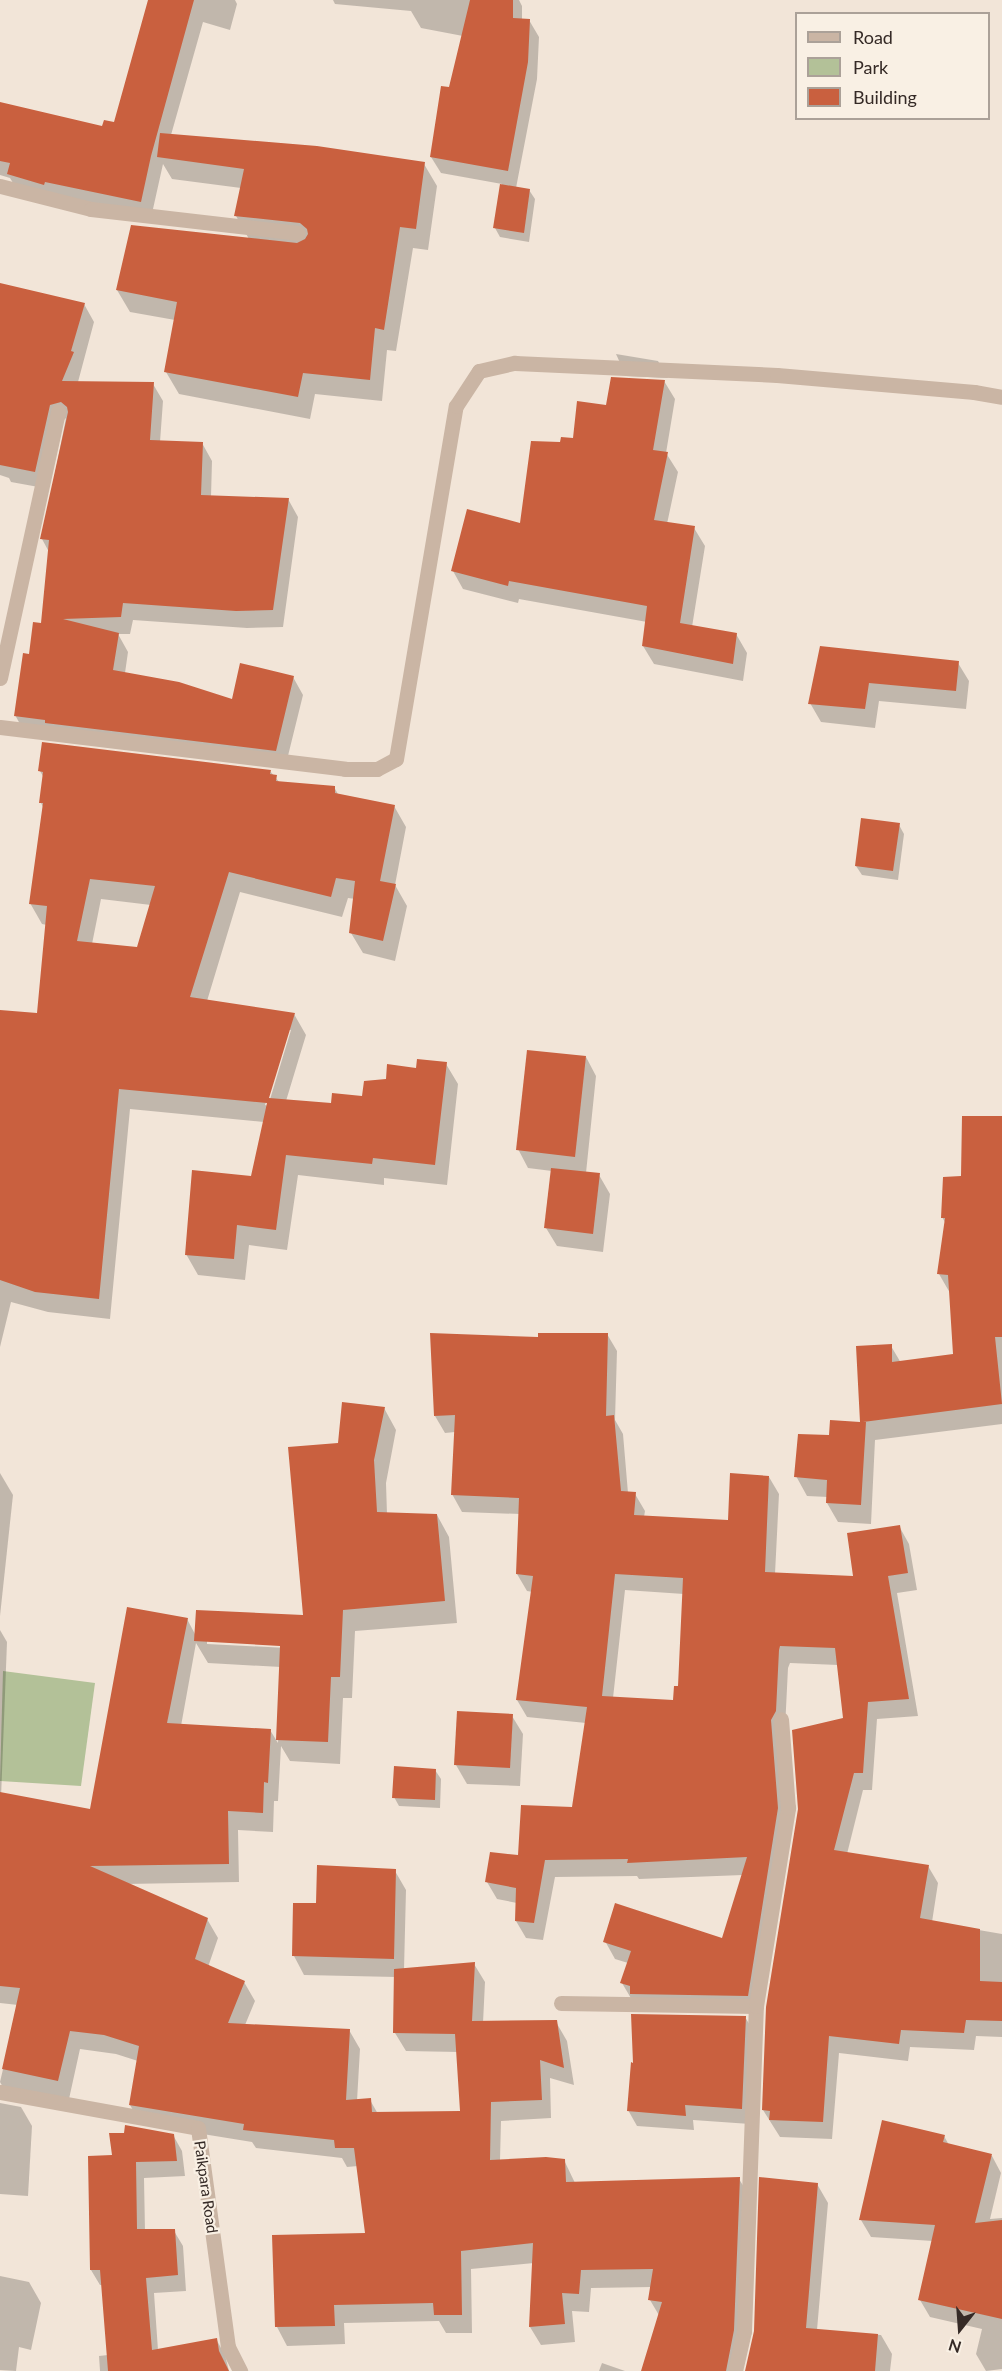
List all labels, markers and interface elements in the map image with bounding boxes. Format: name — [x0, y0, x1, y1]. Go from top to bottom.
legend — [795, 12, 990, 120]
text: Road — [853, 26, 893, 48]
text: Park — [853, 56, 888, 78]
text: Building — [853, 86, 917, 108]
street label: Paikpara Road — [191, 2140, 221, 2234]
north arrow — [930, 2299, 990, 2359]
text: N — [946, 2336, 963, 2358]

